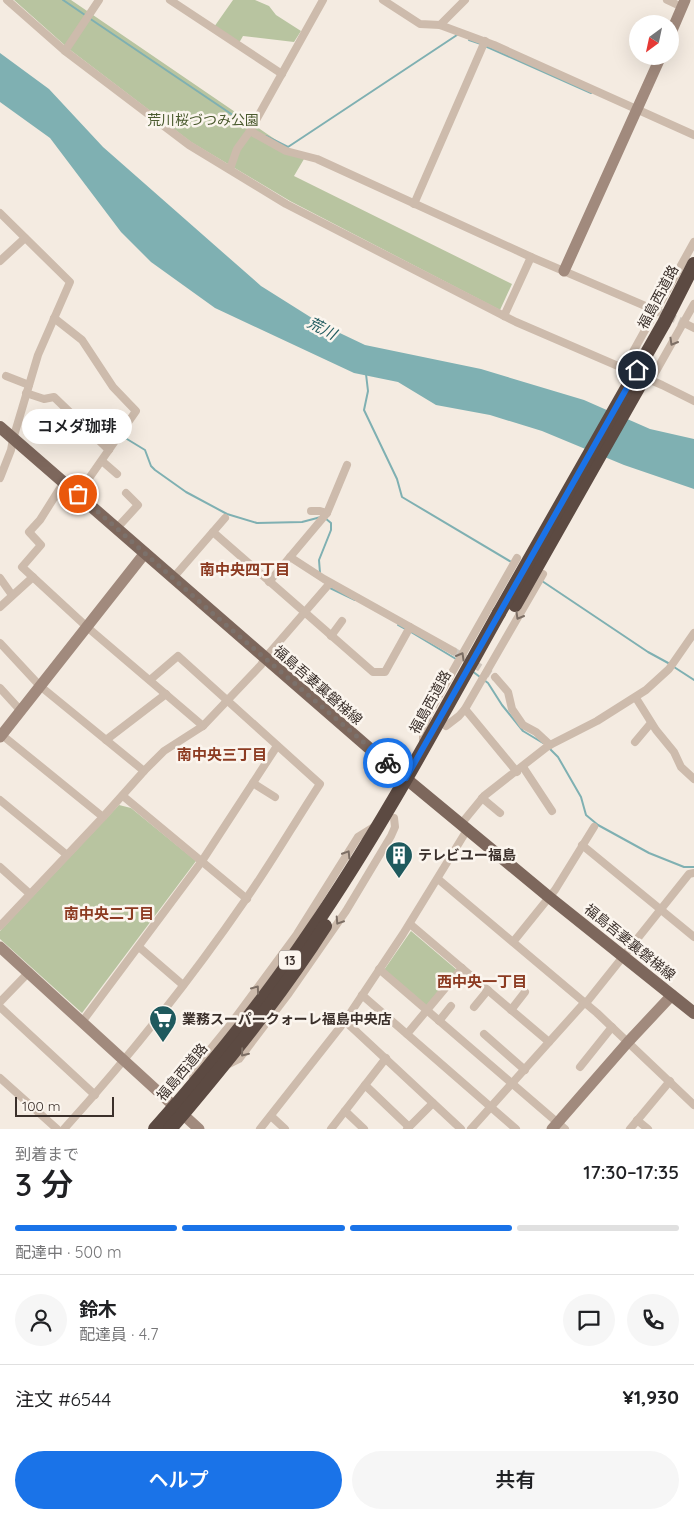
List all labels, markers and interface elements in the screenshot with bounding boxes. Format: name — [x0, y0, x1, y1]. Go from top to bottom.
north arrow — [629, 15, 679, 65]
map controls — [629, 15, 679, 65]
park label: 荒川桜づつみ公園 — [147, 111, 259, 129]
street label: 福島西道路 — [634, 262, 682, 332]
water label: 荒川 — [304, 313, 341, 344]
one-way arrow — [669, 337, 679, 346]
pin — [616, 349, 658, 391]
icon: home — [623, 356, 651, 384]
callout: コメダ珈琲 — [23, 409, 133, 444]
text: コメダ珈琲 — [37, 416, 117, 436]
pin — [57, 473, 99, 515]
icon: bag — [64, 480, 92, 508]
district label: 南中央四丁目 — [200, 560, 290, 579]
one-way arrow — [515, 610, 525, 619]
street label: 福島吾妻裏磐梯線 — [270, 641, 366, 729]
one-way arrow — [454, 653, 464, 662]
street label: 福島西道路 — [405, 667, 455, 737]
courier — [363, 738, 413, 788]
district label: 南中央三丁目 — [177, 745, 267, 764]
icon: bike — [374, 749, 402, 777]
building icon: テレビユー福島 — [384, 840, 414, 879]
place label: テレビユー福島 — [418, 846, 516, 864]
one-way arrow — [341, 850, 350, 860]
street label: 福島吾妻裏磐梯線 — [581, 900, 679, 984]
district label: 南中央二丁目 — [64, 904, 154, 923]
one-way arrow — [336, 916, 346, 925]
road number: 13 — [279, 950, 301, 970]
district label: 西中央一丁目 — [437, 972, 527, 991]
one-way arrow — [251, 986, 259, 995]
supermarket icon: 業務スーパークォーレ福島中央店 — [148, 1004, 178, 1043]
place label: 業務スーパークォーレ福島中央店 — [182, 1010, 392, 1028]
street label: 福島西道路 — [153, 1039, 211, 1105]
one-way arrow — [241, 1047, 250, 1056]
scale bar — [15, 1094, 114, 1117]
text: 100 m — [22, 1097, 60, 1115]
text: 到着まで — [15, 1144, 79, 1164]
text: 17:30–17:35 — [583, 1160, 679, 1184]
text: 3 分 — [15, 1164, 73, 1204]
text: 配達中 · 500 m — [15, 1242, 122, 1262]
button: person — [15, 1294, 67, 1346]
button: chat — [563, 1294, 615, 1346]
button: phone — [627, 1294, 679, 1346]
text: 鈴木 — [79, 1297, 117, 1321]
text: 配達員 · 4.7 — [79, 1324, 158, 1344]
text: ¥1,930 — [622, 1385, 679, 1409]
text: 注文 #6544 — [15, 1387, 111, 1411]
button: ヘルプ — [15, 1451, 342, 1509]
button: 共有 — [352, 1451, 679, 1509]

